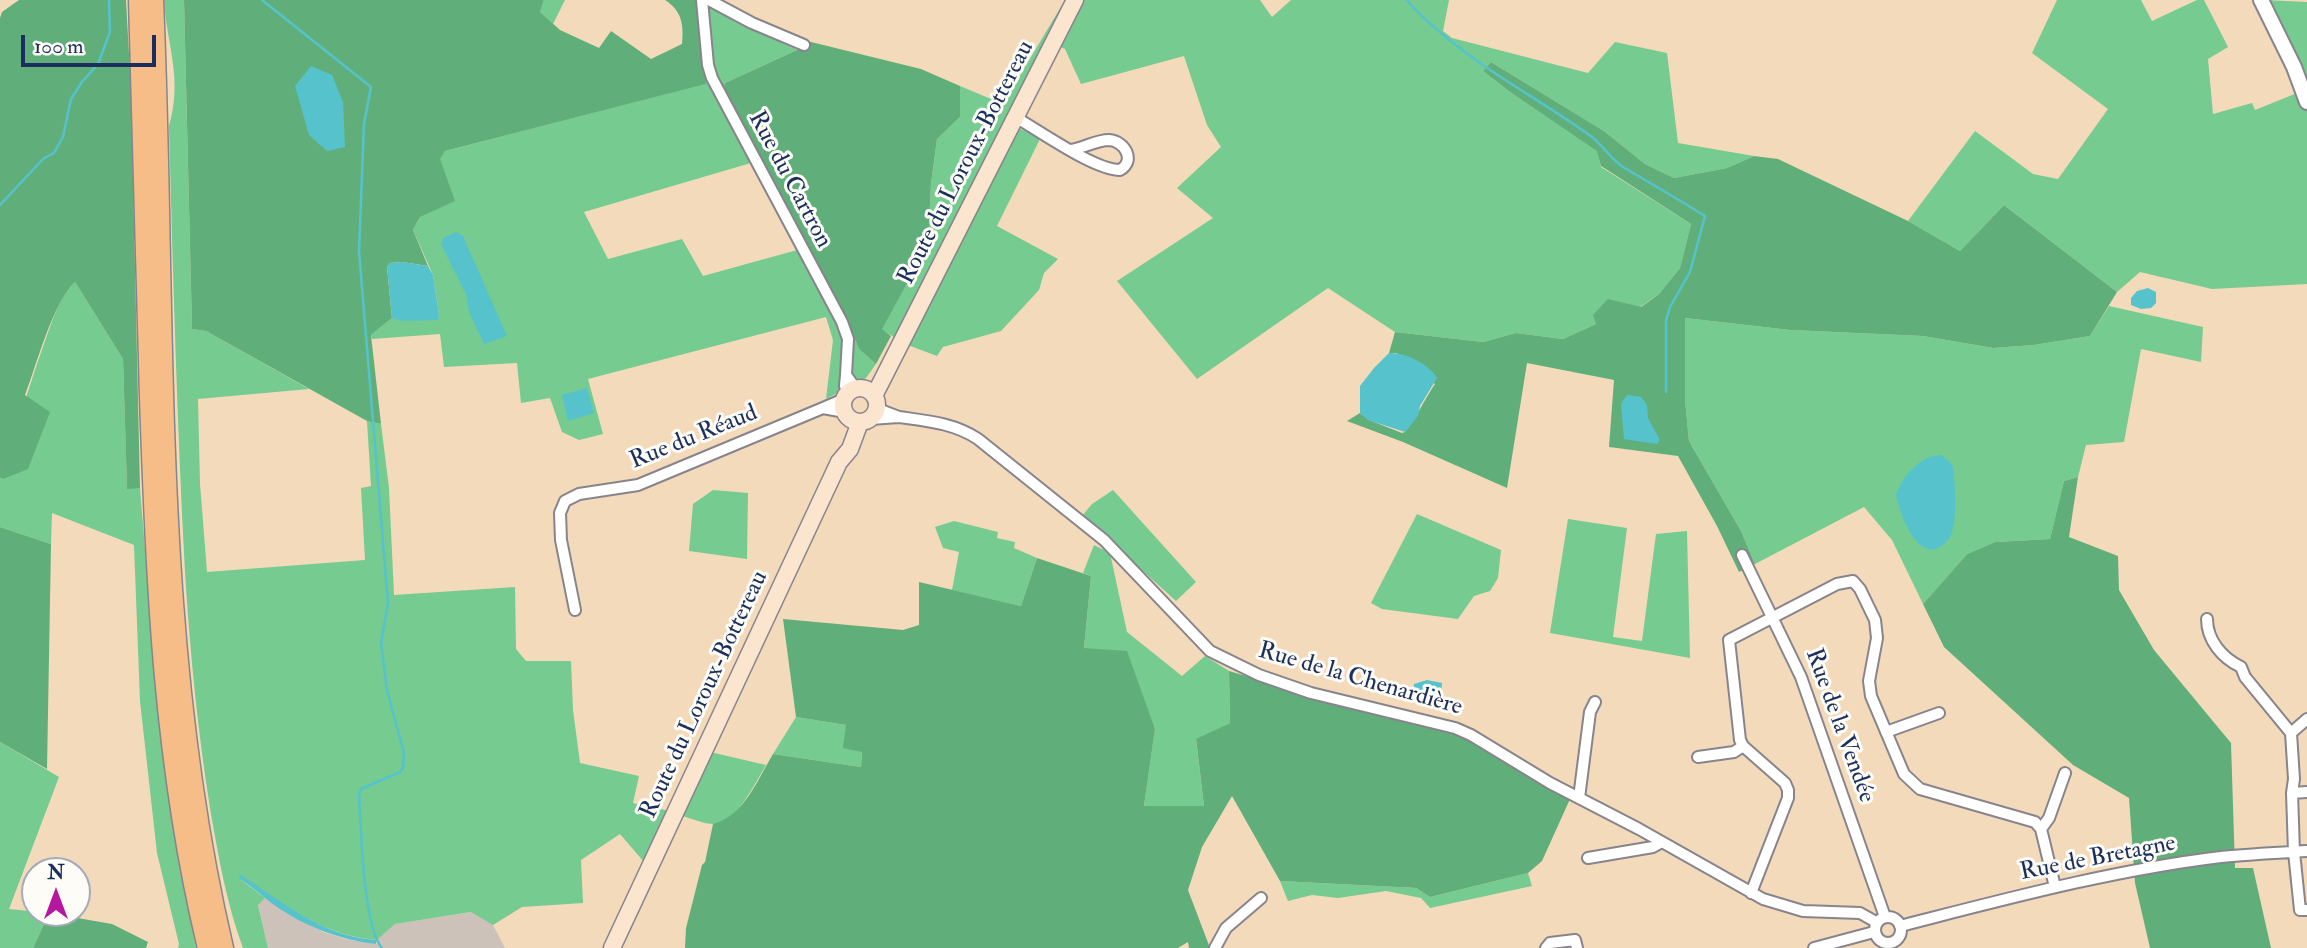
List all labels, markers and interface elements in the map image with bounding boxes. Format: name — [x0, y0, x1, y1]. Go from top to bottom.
scale bar — [24, 21, 159, 65]
text: 100 m — [34, 33, 84, 60]
street label: Route du Loroux-Bottereau — [893, 36, 1041, 290]
street label: Rue du Cartron — [741, 107, 837, 253]
street label: Rue du Réaud — [626, 399, 762, 477]
street label: Route du Loroux-Bottereau — [635, 567, 775, 823]
street label: Rue de la Chenardière — [1255, 637, 1465, 723]
street label: Rue de la Vendée — [1798, 645, 1880, 807]
street label: Rue de Bretagne — [2018, 830, 2178, 888]
north arrow — [21, 857, 91, 927]
text: N — [47, 861, 65, 885]

